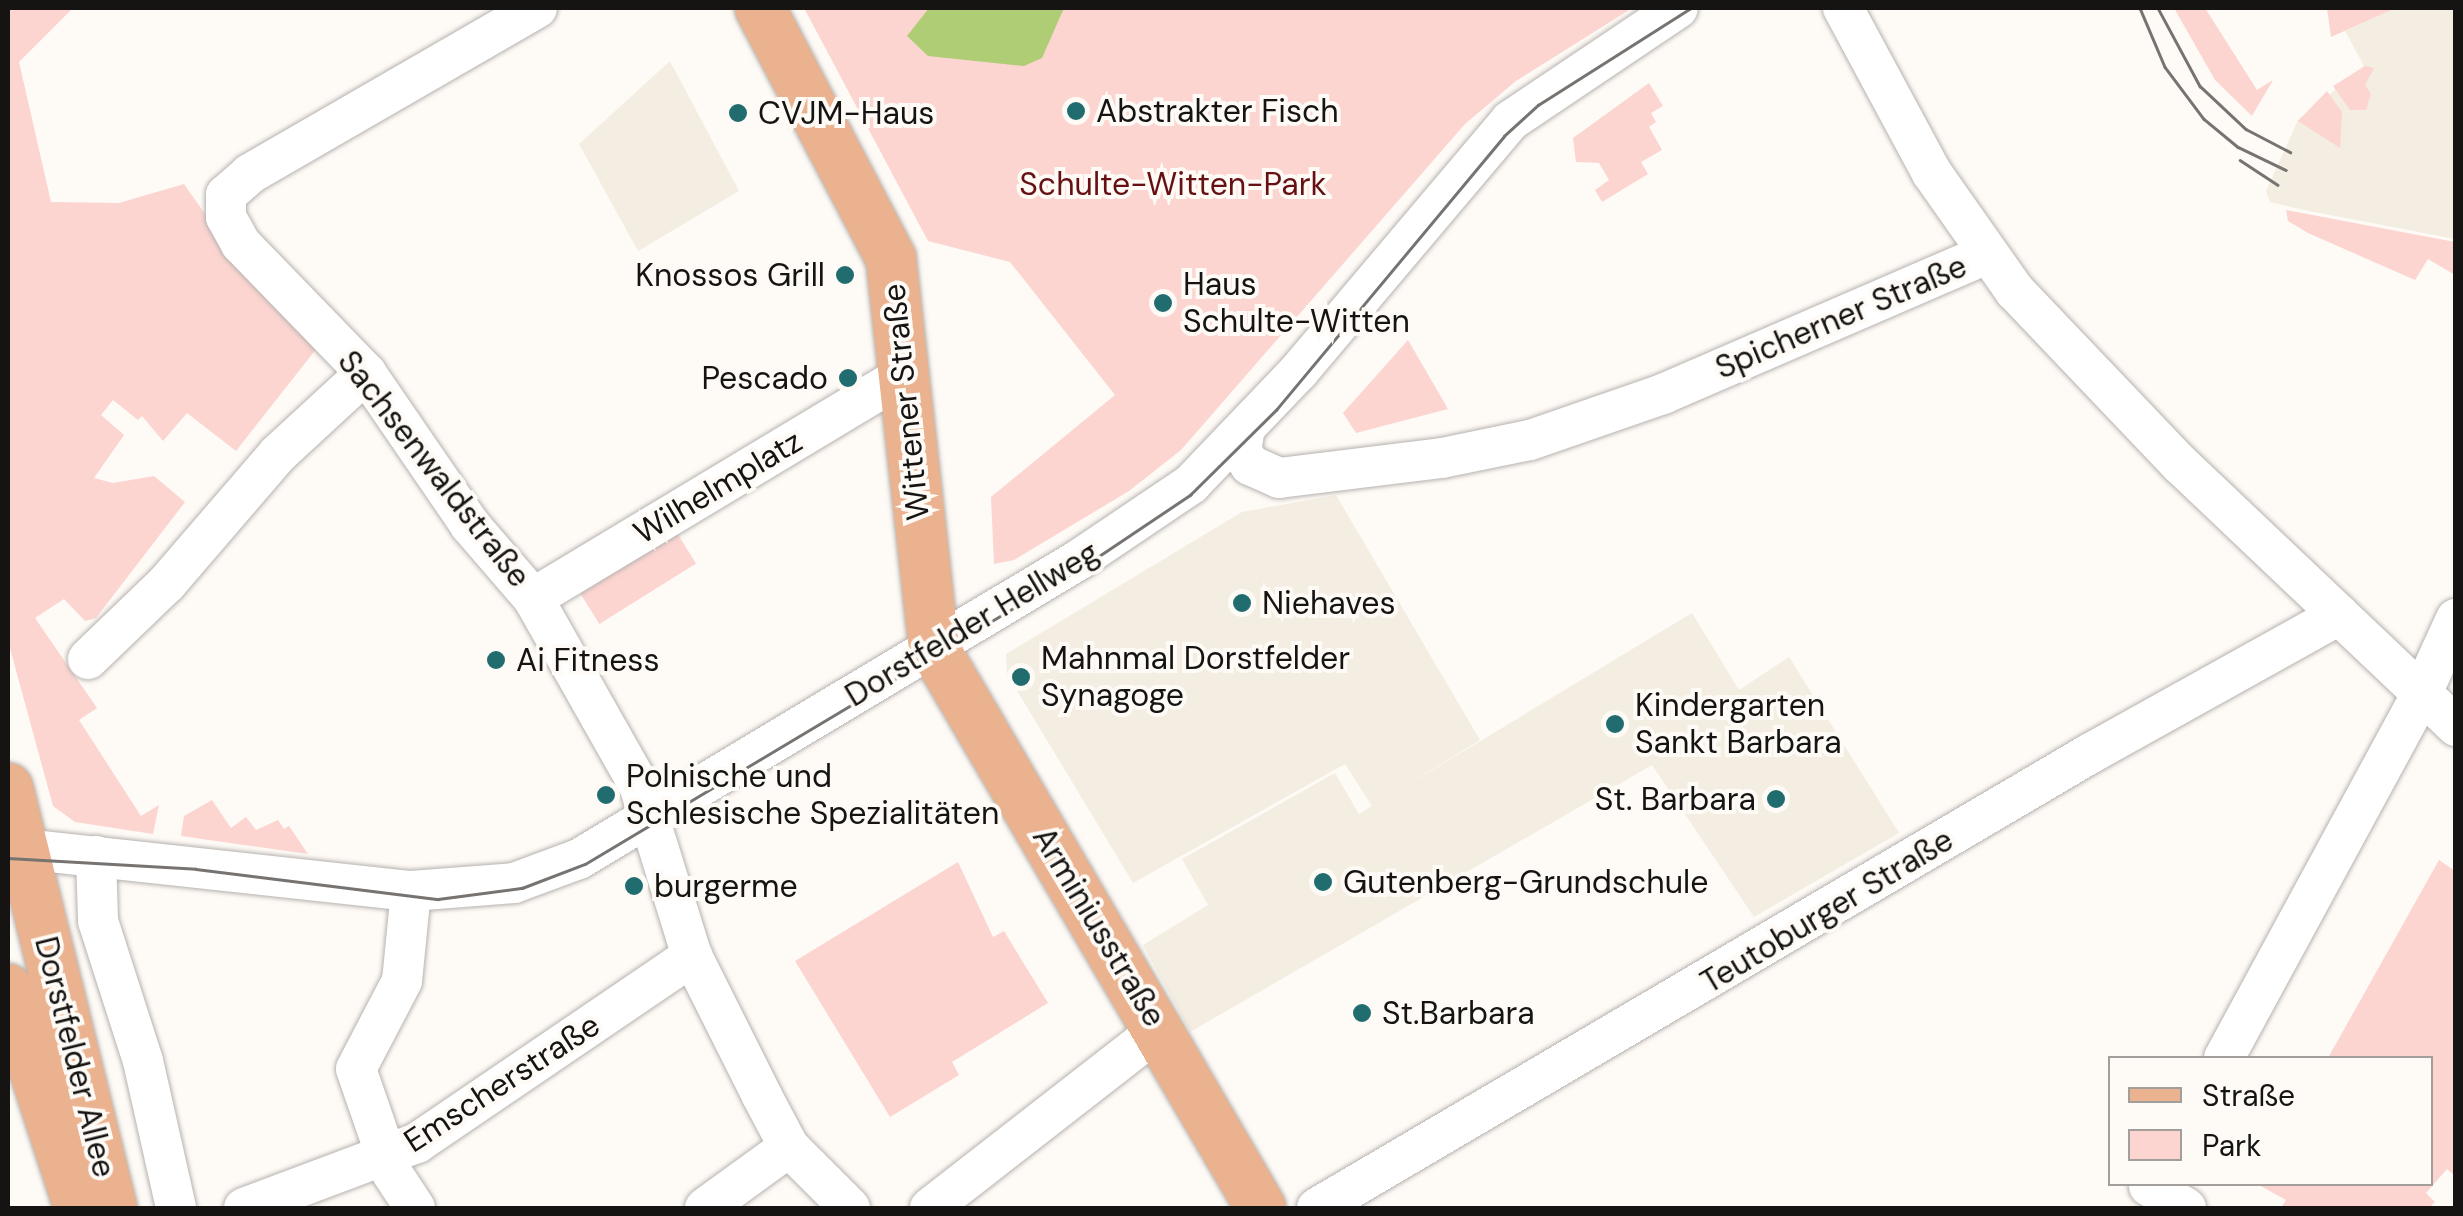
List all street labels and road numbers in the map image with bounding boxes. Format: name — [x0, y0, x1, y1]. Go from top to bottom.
street label: Spicherner Straße — [1710, 247, 1972, 387]
street label: Wittener Straße — [874, 282, 938, 522]
street label: Sachsenwaldstraße — [330, 343, 538, 595]
street label: Wilhelmplatz — [627, 422, 809, 552]
street label: Dorstfelder Hellweg — [838, 533, 1106, 715]
street label: Arminiusstraße — [1024, 820, 1174, 1034]
street label: Teutoburger Straße — [1694, 821, 1960, 1001]
street label: Dorstfelder Allee — [27, 933, 123, 1181]
street label: Emscherstraße — [397, 1006, 607, 1160]

